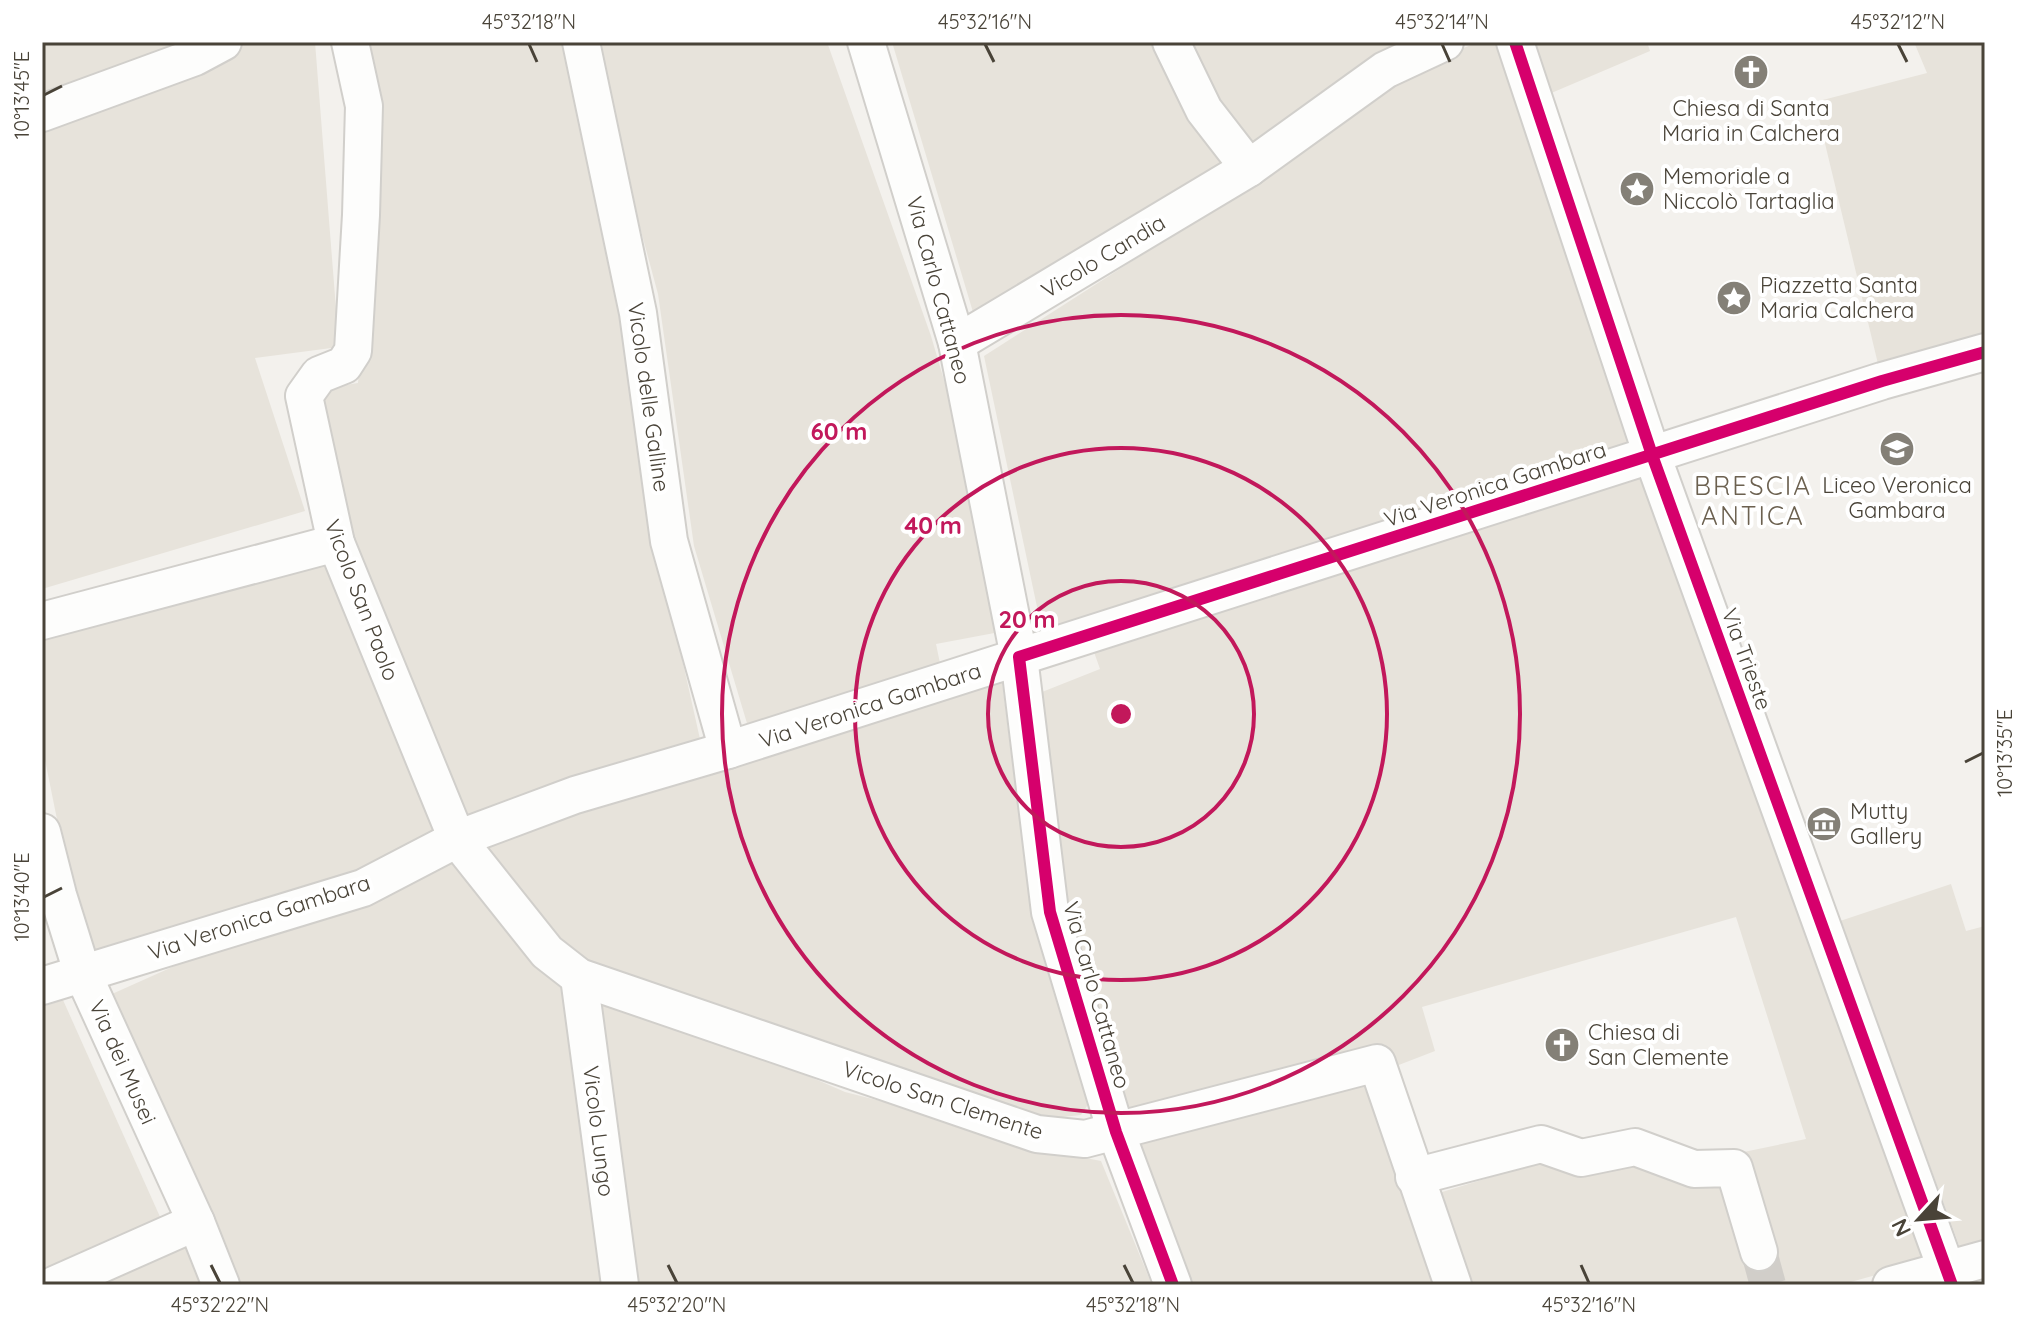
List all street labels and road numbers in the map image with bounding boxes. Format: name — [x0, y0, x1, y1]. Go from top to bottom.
street label: Via Carlo Cattaneo — [900, 193, 978, 387]
street label: Vicolo Candia — [1036, 208, 1170, 304]
street label: Vicolo delle Galline — [622, 300, 676, 494]
street label: Via Veronica Gambara — [1380, 435, 1610, 533]
street label: Vicolo San Paolo — [318, 515, 406, 685]
street label: Via Trieste — [1716, 604, 1778, 714]
street label: Via Veronica Gambara — [755, 656, 985, 754]
street label: Via Veronica Gambara — [144, 868, 374, 966]
street label: Via Carlo Cattaneo — [1057, 898, 1137, 1092]
street label: Via dei Musei — [83, 995, 163, 1129]
street label: Vicolo San Clemente — [839, 1054, 1047, 1146]
street label: Vicolo Lungo — [577, 1064, 621, 1198]

